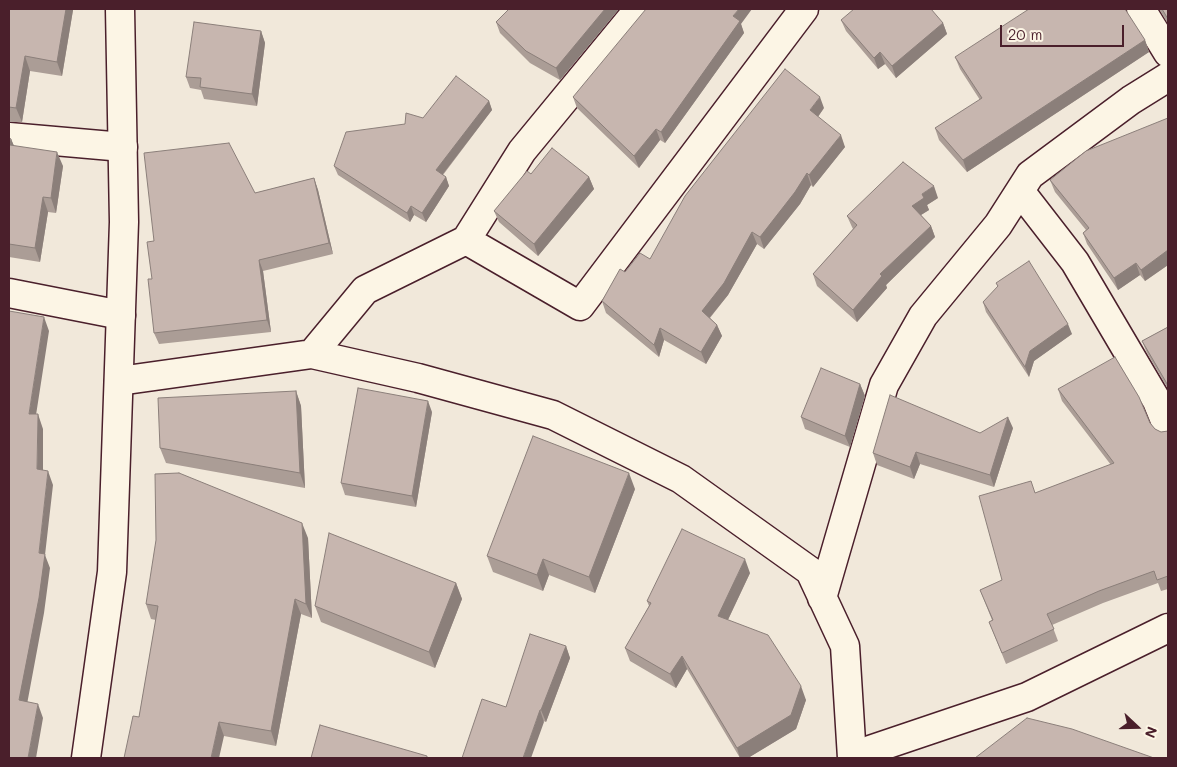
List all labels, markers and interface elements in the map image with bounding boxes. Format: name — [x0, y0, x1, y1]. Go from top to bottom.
scale bar — [1002, 15, 1126, 47]
text: 20 m — [1008, 24, 1042, 44]
north arrow — [1112, 702, 1162, 752]
text: N — [1141, 724, 1162, 741]

